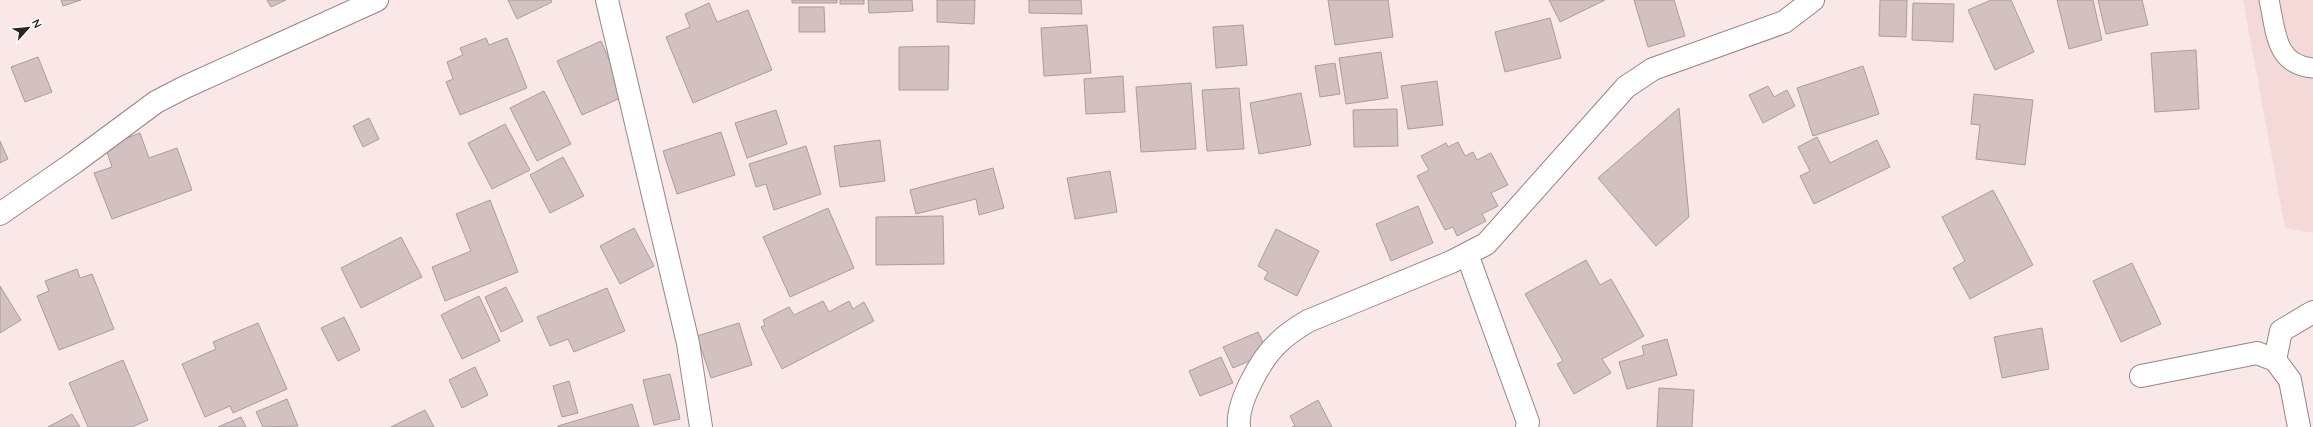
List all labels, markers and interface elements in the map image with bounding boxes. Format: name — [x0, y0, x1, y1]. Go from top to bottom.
north arrow — [8, 8, 48, 48]
text: N — [29, 17, 45, 30]

